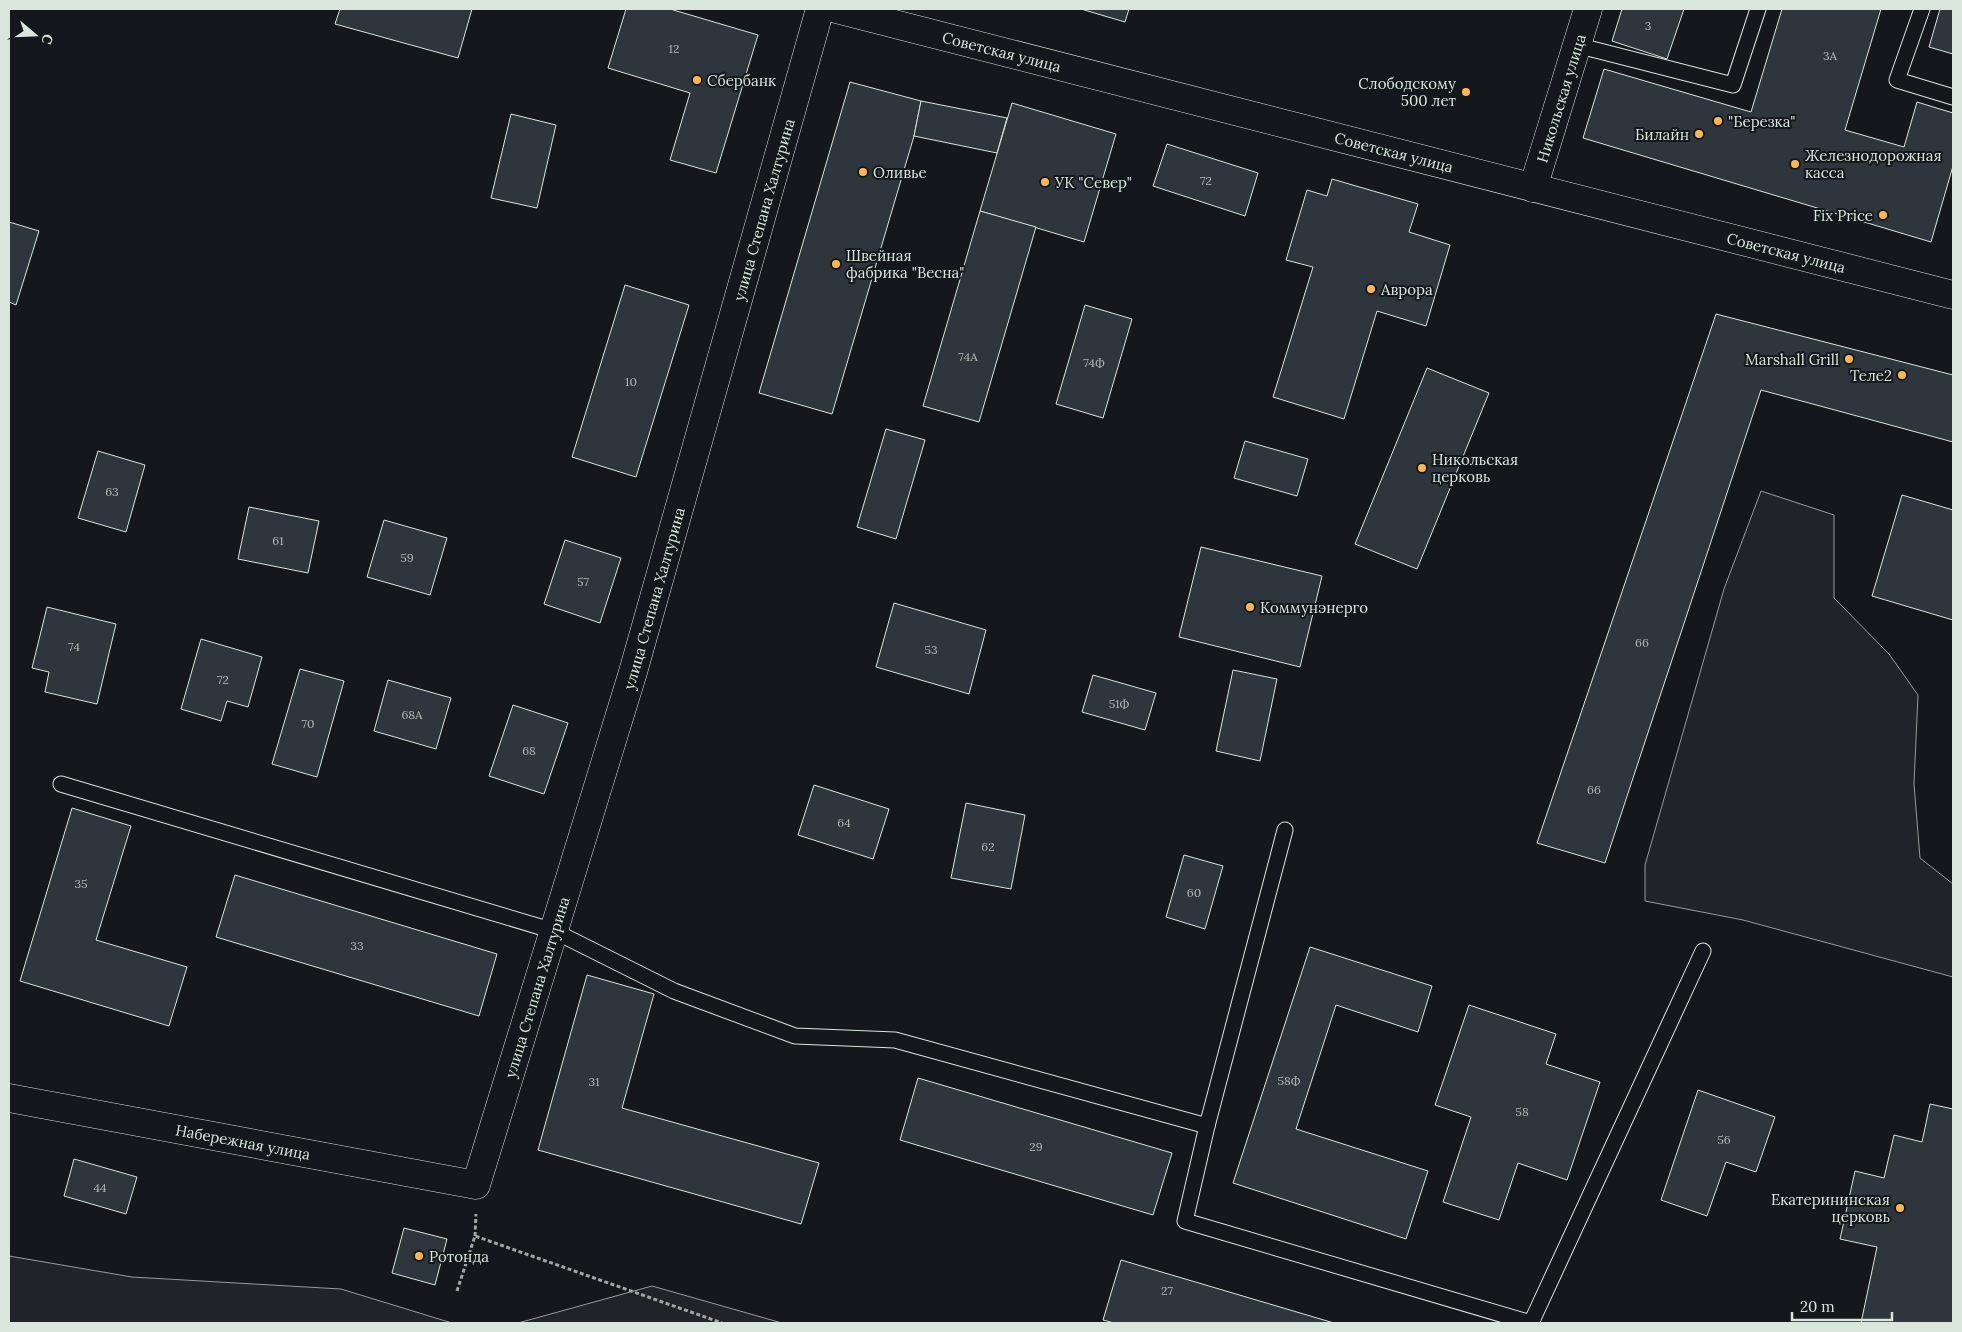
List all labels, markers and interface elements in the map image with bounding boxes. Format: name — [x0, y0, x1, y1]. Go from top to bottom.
north arrow — [10, 10, 60, 60]
house number: 3 — [1645, 18, 1652, 33]
street label: Советская улица — [940, 27, 1063, 76]
street label: Никольская улица — [1532, 31, 1589, 165]
text: С — [37, 32, 57, 47]
house number: 12 — [669, 41, 679, 56]
house number: 3А — [1823, 48, 1838, 63]
place label: Сбербанк — [707, 71, 776, 90]
marker: Сбербанк — [691, 74, 703, 86]
place label: Слободскому 500 лет — [1358, 74, 1457, 110]
marker: Слободскому 500 лет — [1460, 86, 1472, 98]
place label: "Березка" — [1728, 112, 1795, 131]
marker: "Березка" — [1712, 115, 1724, 127]
street label: улица Степана Халтурина — [729, 116, 798, 303]
place label: Билайн — [1635, 125, 1689, 144]
street label: Советская улица — [1333, 128, 1456, 176]
marker: Билайн — [1693, 128, 1705, 140]
place label: Железнодорожная касса — [1805, 146, 1942, 182]
marker: Железнодорожная касса — [1789, 158, 1801, 170]
place label: Оливье — [873, 163, 927, 182]
marker: Оливье — [857, 166, 869, 178]
place label: УК "Север" — [1054, 173, 1132, 192]
house number: 72 — [1200, 173, 1212, 188]
marker: УК "Север" — [1039, 176, 1051, 188]
place label: Fix Price — [1813, 206, 1873, 225]
marker: Fix Price — [1877, 209, 1889, 221]
street label: Советская улица — [1725, 228, 1848, 277]
place label: Швейная фабрика "Весна" — [846, 246, 964, 282]
marker: Швейная фабрика "Весна" — [830, 258, 842, 270]
place label: Аврора — [1380, 280, 1433, 299]
marker: Аврора — [1365, 283, 1377, 295]
house number: 74А — [958, 349, 978, 364]
place label: Marshall Grill — [1745, 350, 1839, 369]
marker: Marshall Grill — [1843, 353, 1855, 365]
house number: 74Ф — [1083, 355, 1105, 370]
place label: Теле2 — [1850, 366, 1892, 385]
marker: Теле2 — [1896, 369, 1908, 381]
house number: 10 — [625, 374, 637, 389]
place label: Никольская церковь — [1432, 450, 1518, 486]
marker: Никольская церковь — [1416, 462, 1428, 474]
house number: 63 — [105, 484, 119, 499]
street label: улица Степана Халтурина — [619, 505, 689, 692]
house number: 61 — [272, 533, 284, 548]
house number: 59 — [400, 550, 414, 565]
house number: 57 — [577, 574, 590, 589]
place label: Коммунэнерго — [1260, 598, 1368, 617]
marker: Коммунэнерго — [1244, 601, 1256, 613]
house number: 66 — [1635, 635, 1649, 650]
house number: 74 — [68, 639, 80, 654]
house number: 53 — [924, 642, 938, 657]
house number: 72 — [217, 672, 229, 687]
house number: 51Ф — [1109, 696, 1130, 711]
house number: 68А — [401, 707, 423, 722]
house number: 70 — [302, 716, 314, 731]
house number: 68 — [522, 743, 536, 758]
house number: 66 — [1587, 782, 1601, 797]
house number: 64 — [837, 815, 851, 830]
house number: 62 — [981, 839, 995, 854]
house number: 35 — [74, 876, 88, 891]
house number: 60 — [1187, 885, 1201, 900]
street label: улица Степана Халтурина — [500, 894, 573, 1080]
house number: 33 — [350, 938, 364, 953]
house number: 58Ф — [1277, 1073, 1301, 1088]
house number: 31 — [588, 1074, 600, 1089]
house number: 58 — [1515, 1104, 1529, 1119]
street label: Набережная улица — [174, 1120, 312, 1164]
house number: 56 — [1717, 1132, 1731, 1147]
house number: 29 — [1029, 1139, 1043, 1154]
house number: 44 — [93, 1180, 107, 1195]
place label: Екатерининская церковь — [1771, 1190, 1890, 1226]
marker: Екатерининская церковь — [1894, 1202, 1906, 1214]
place label: Ротонда — [429, 1247, 489, 1266]
marker: Ротонда — [413, 1250, 425, 1262]
house number: 27 — [1161, 1283, 1173, 1298]
scale bar — [1792, 1290, 1892, 1322]
text: 20 m — [1800, 1297, 1835, 1316]

